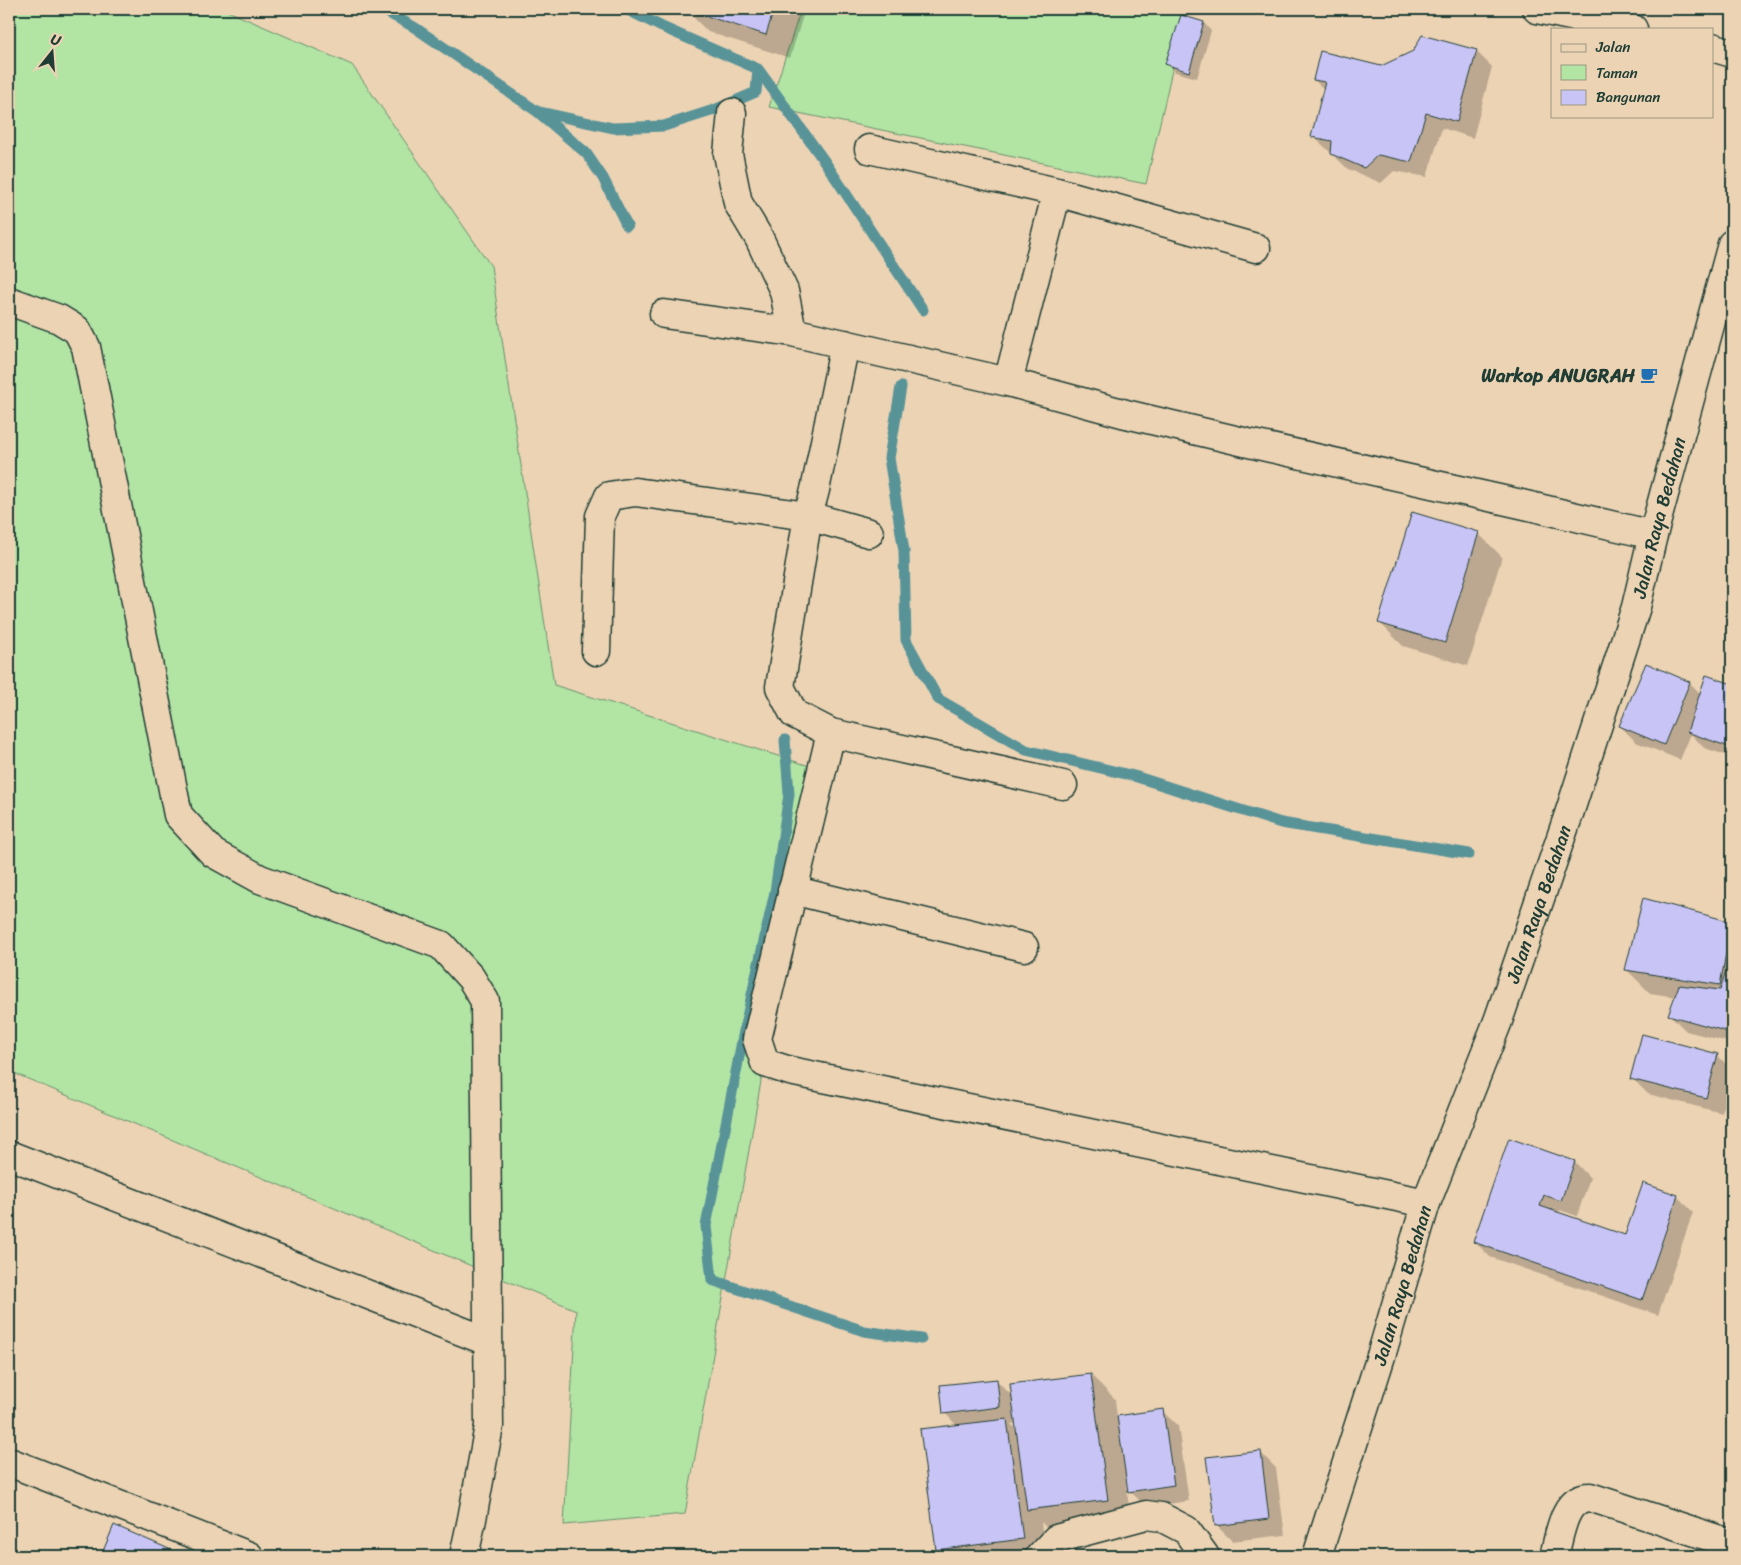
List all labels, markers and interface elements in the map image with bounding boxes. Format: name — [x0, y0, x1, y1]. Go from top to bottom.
text: U — [48, 27, 64, 54]
north arrow — [28, 28, 78, 78]
legend — [1551, 28, 1714, 118]
text: Jalan — [1595, 34, 1630, 60]
text: Taman — [1596, 60, 1638, 86]
text: Bangunan — [1596, 84, 1660, 110]
place label: Warkop ANUGRAH — [1481, 359, 1636, 392]
cafe icon: Warkop ANUGRAH — [1639, 365, 1659, 385]
street label: Jalan Raya Bedahan — [1622, 433, 1696, 602]
street label: Jalan Raya Bedahan — [1496, 821, 1581, 989]
street label: Jalan Raya Bedahan — [1363, 1201, 1442, 1370]

